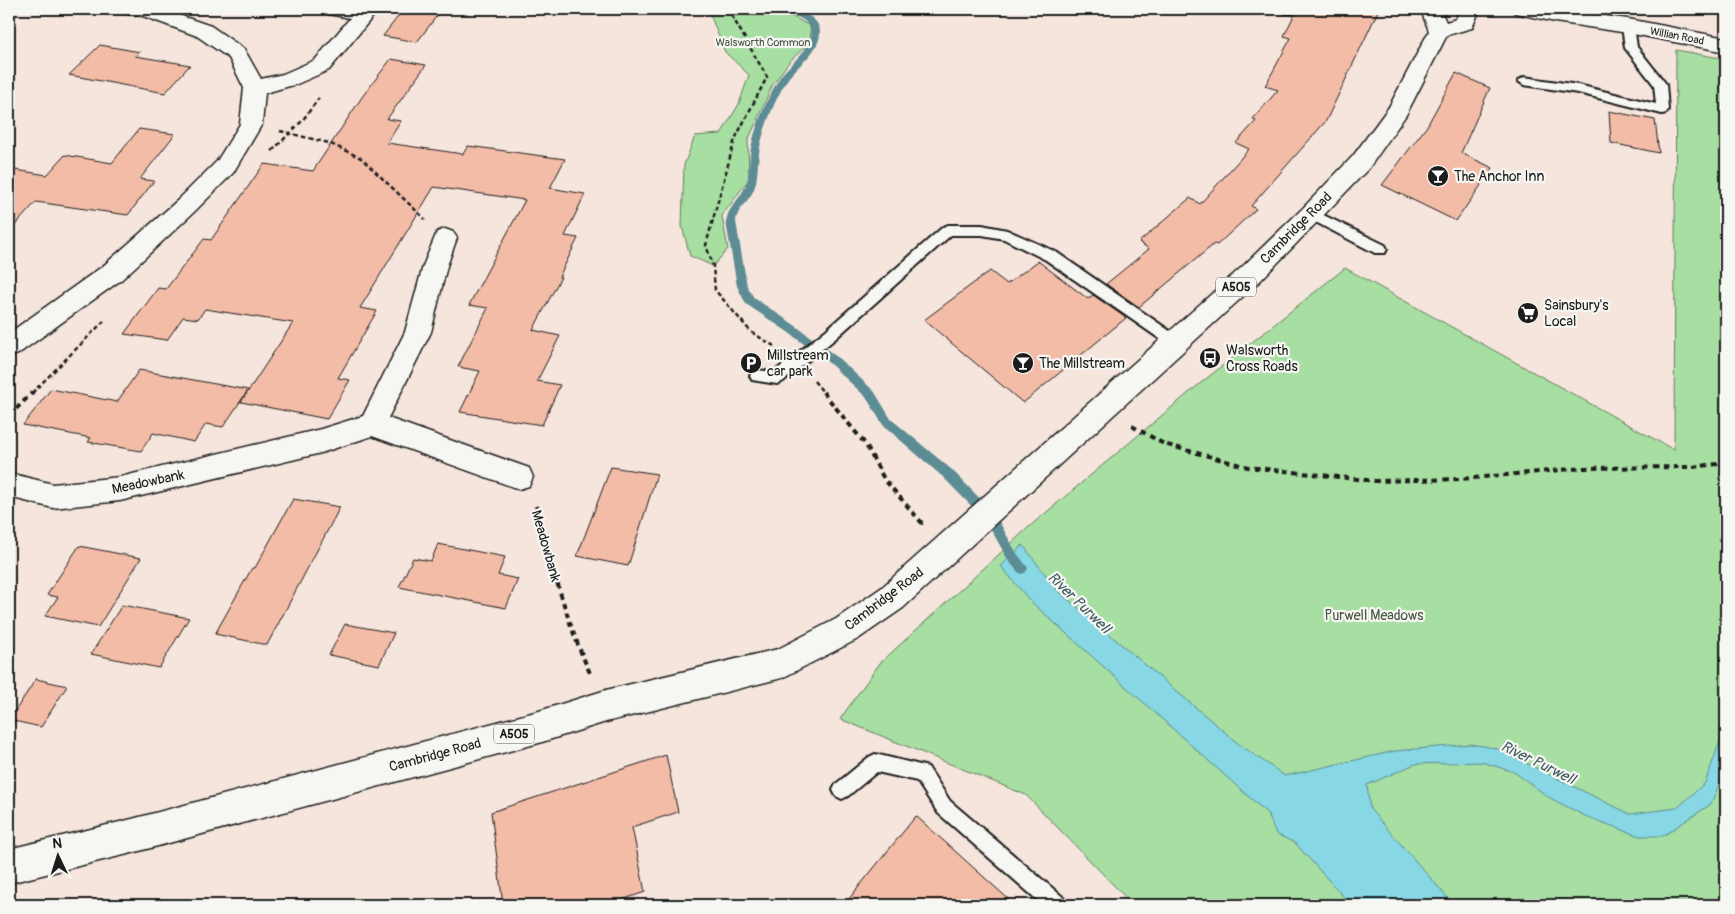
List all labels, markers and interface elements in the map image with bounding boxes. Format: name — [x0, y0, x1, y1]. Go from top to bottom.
street label: Willian Road — [1649, 24, 1705, 48]
park label: Walsworth Common — [715, 36, 811, 49]
bar icon: The Anchor Inn — [1426, 164, 1450, 188]
place label: The Anchor Inn — [1454, 168, 1544, 185]
street label: Cambridge Road — [1257, 188, 1336, 267]
road number: A505 — [1216, 278, 1256, 296]
place label: Sainsbury's Local — [1544, 297, 1609, 330]
supermarket icon: Sainsbury's Local — [1516, 301, 1540, 325]
place label: Walsworth Cross Roads — [1226, 342, 1298, 375]
bus stop icon: Walsworth Cross Roads — [1198, 346, 1222, 370]
place label: Millstream car park — [767, 347, 829, 380]
parking icon: Millstream car park — [739, 351, 763, 375]
bar icon: The Millstream — [1011, 351, 1035, 375]
place label: The Millstream — [1039, 355, 1125, 372]
street label: Meadowbank — [110, 466, 186, 498]
street label: Meadowbank — [528, 508, 564, 584]
street label: Cambridge Road — [841, 564, 927, 634]
water label: River Purwell — [1043, 568, 1116, 639]
park label: Purwell Meadows — [1325, 607, 1424, 624]
road number: A505 — [494, 724, 534, 744]
street label: Cambridge Road — [387, 735, 483, 775]
water label: River Purwell — [1498, 737, 1580, 790]
north arrow — [32, 832, 82, 882]
text: N — [52, 835, 62, 852]

